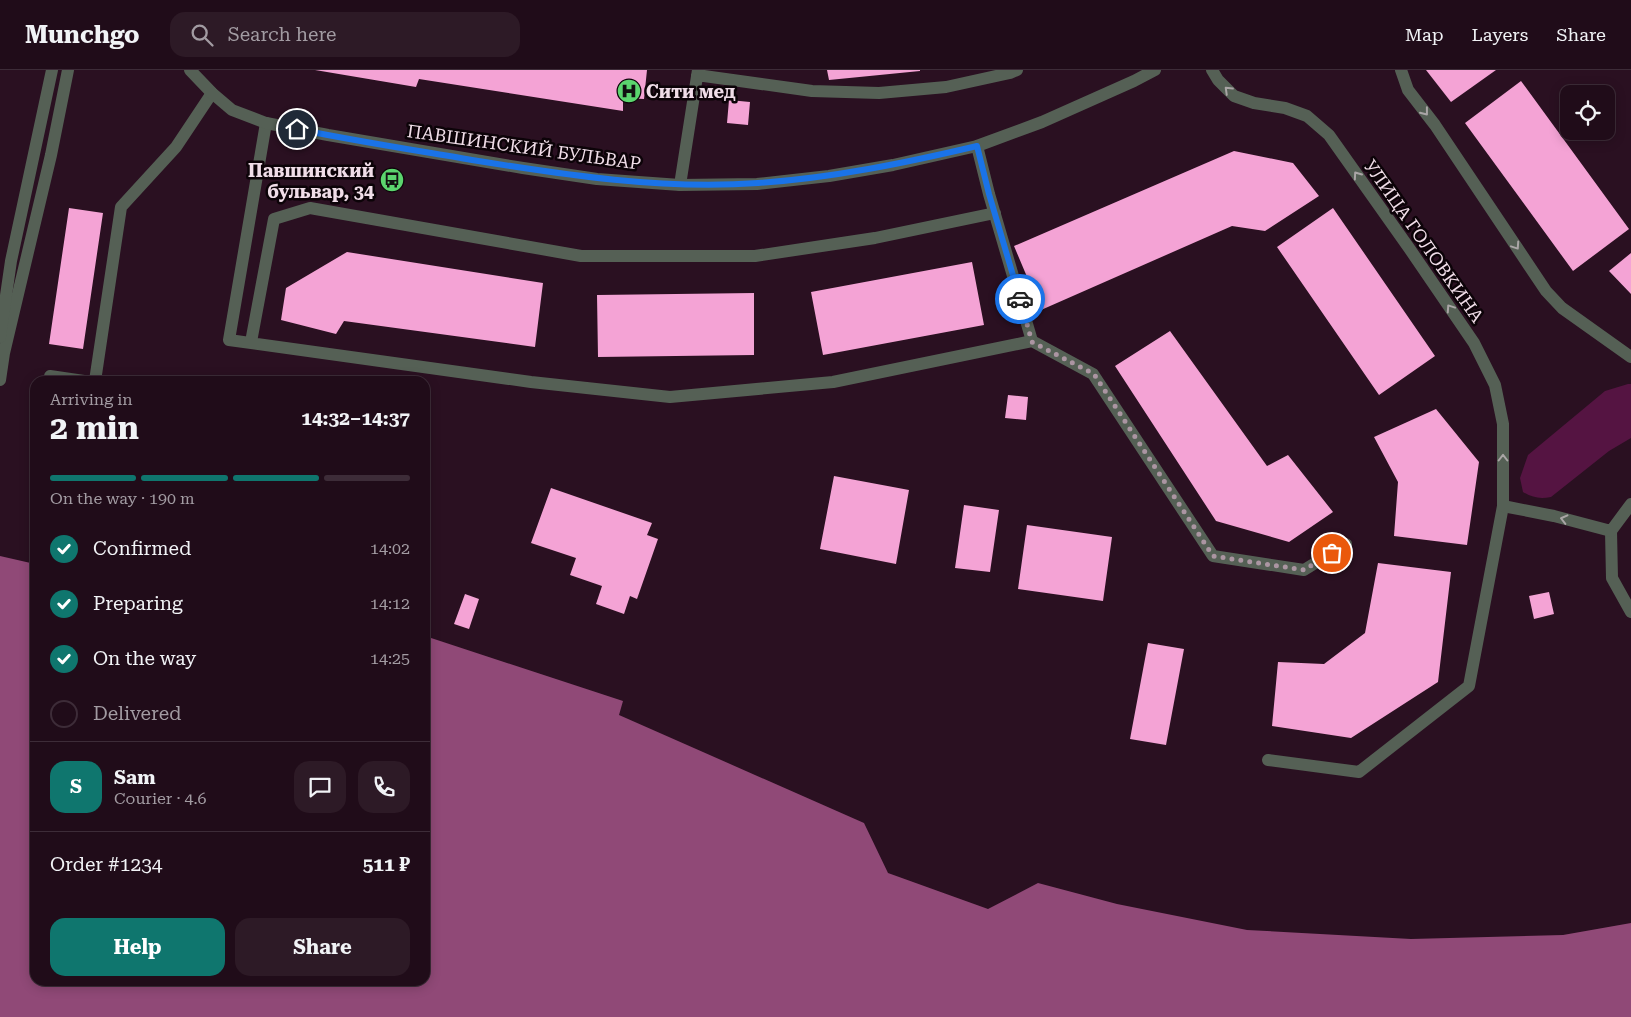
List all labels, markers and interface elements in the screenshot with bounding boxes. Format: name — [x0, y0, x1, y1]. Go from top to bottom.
search box — [170, 12, 520, 57]
text: Munchgo — [25, 21, 140, 49]
icon: search — [188, 21, 216, 49]
text: Search here — [228, 23, 336, 46]
text: Map — [1405, 24, 1444, 45]
text: Layers — [1472, 24, 1528, 45]
text: Share — [1556, 24, 1606, 45]
hospital icon: Сити мед — [616, 78, 642, 104]
place label: Сити мед — [646, 81, 736, 102]
map controls — [1560, 85, 1615, 140]
button: locate — [1560, 85, 1615, 140]
one-way arrow — [1225, 87, 1234, 96]
one-way arrow — [1419, 106, 1427, 115]
pin — [276, 108, 318, 150]
icon: home — [283, 115, 311, 143]
street label: ПАВШИНСКИЙ БУЛЬВАР — [406, 120, 642, 174]
street label: УЛИЦА ГОЛОВКИНА — [1360, 156, 1488, 327]
place label: Павшинский бульвар, 34 — [248, 160, 374, 202]
bus stop icon: Павшинский бульвар, 34 — [379, 167, 405, 193]
one-way arrow — [1354, 171, 1363, 181]
one-way arrow — [1510, 241, 1519, 250]
courier — [995, 274, 1045, 324]
icon: car — [1006, 285, 1034, 313]
one-way arrow — [1447, 304, 1456, 314]
text: Arriving in — [50, 390, 133, 409]
text: 14:32–14:37 — [301, 407, 410, 430]
text: 2 min — [50, 409, 139, 447]
one-way arrow — [1498, 453, 1508, 461]
text: On the way · 190 m — [50, 489, 195, 508]
one-way arrow — [1560, 514, 1568, 524]
pin — [1311, 532, 1353, 574]
icon: check — [50, 535, 78, 563]
text: Confirmed — [93, 537, 191, 560]
text: 14:02 — [370, 539, 410, 558]
icon: bag — [1318, 539, 1346, 567]
icon: check — [50, 590, 78, 618]
text: Preparing — [93, 592, 183, 615]
text: 14:12 — [370, 594, 410, 613]
icon: check — [50, 645, 78, 673]
text: On the way — [93, 647, 196, 670]
text: 14:25 — [370, 649, 410, 668]
text: Delivered — [93, 702, 181, 725]
button: chat — [294, 761, 346, 813]
button: phone — [358, 761, 410, 813]
text: Sam — [114, 766, 156, 789]
text: S — [70, 775, 82, 798]
text: Courier · 4.6 — [114, 789, 207, 808]
text: Order #1234 — [50, 853, 162, 876]
text: 511 ₽ — [363, 853, 410, 876]
button: Help — [50, 918, 225, 976]
button: Share — [235, 918, 410, 976]

